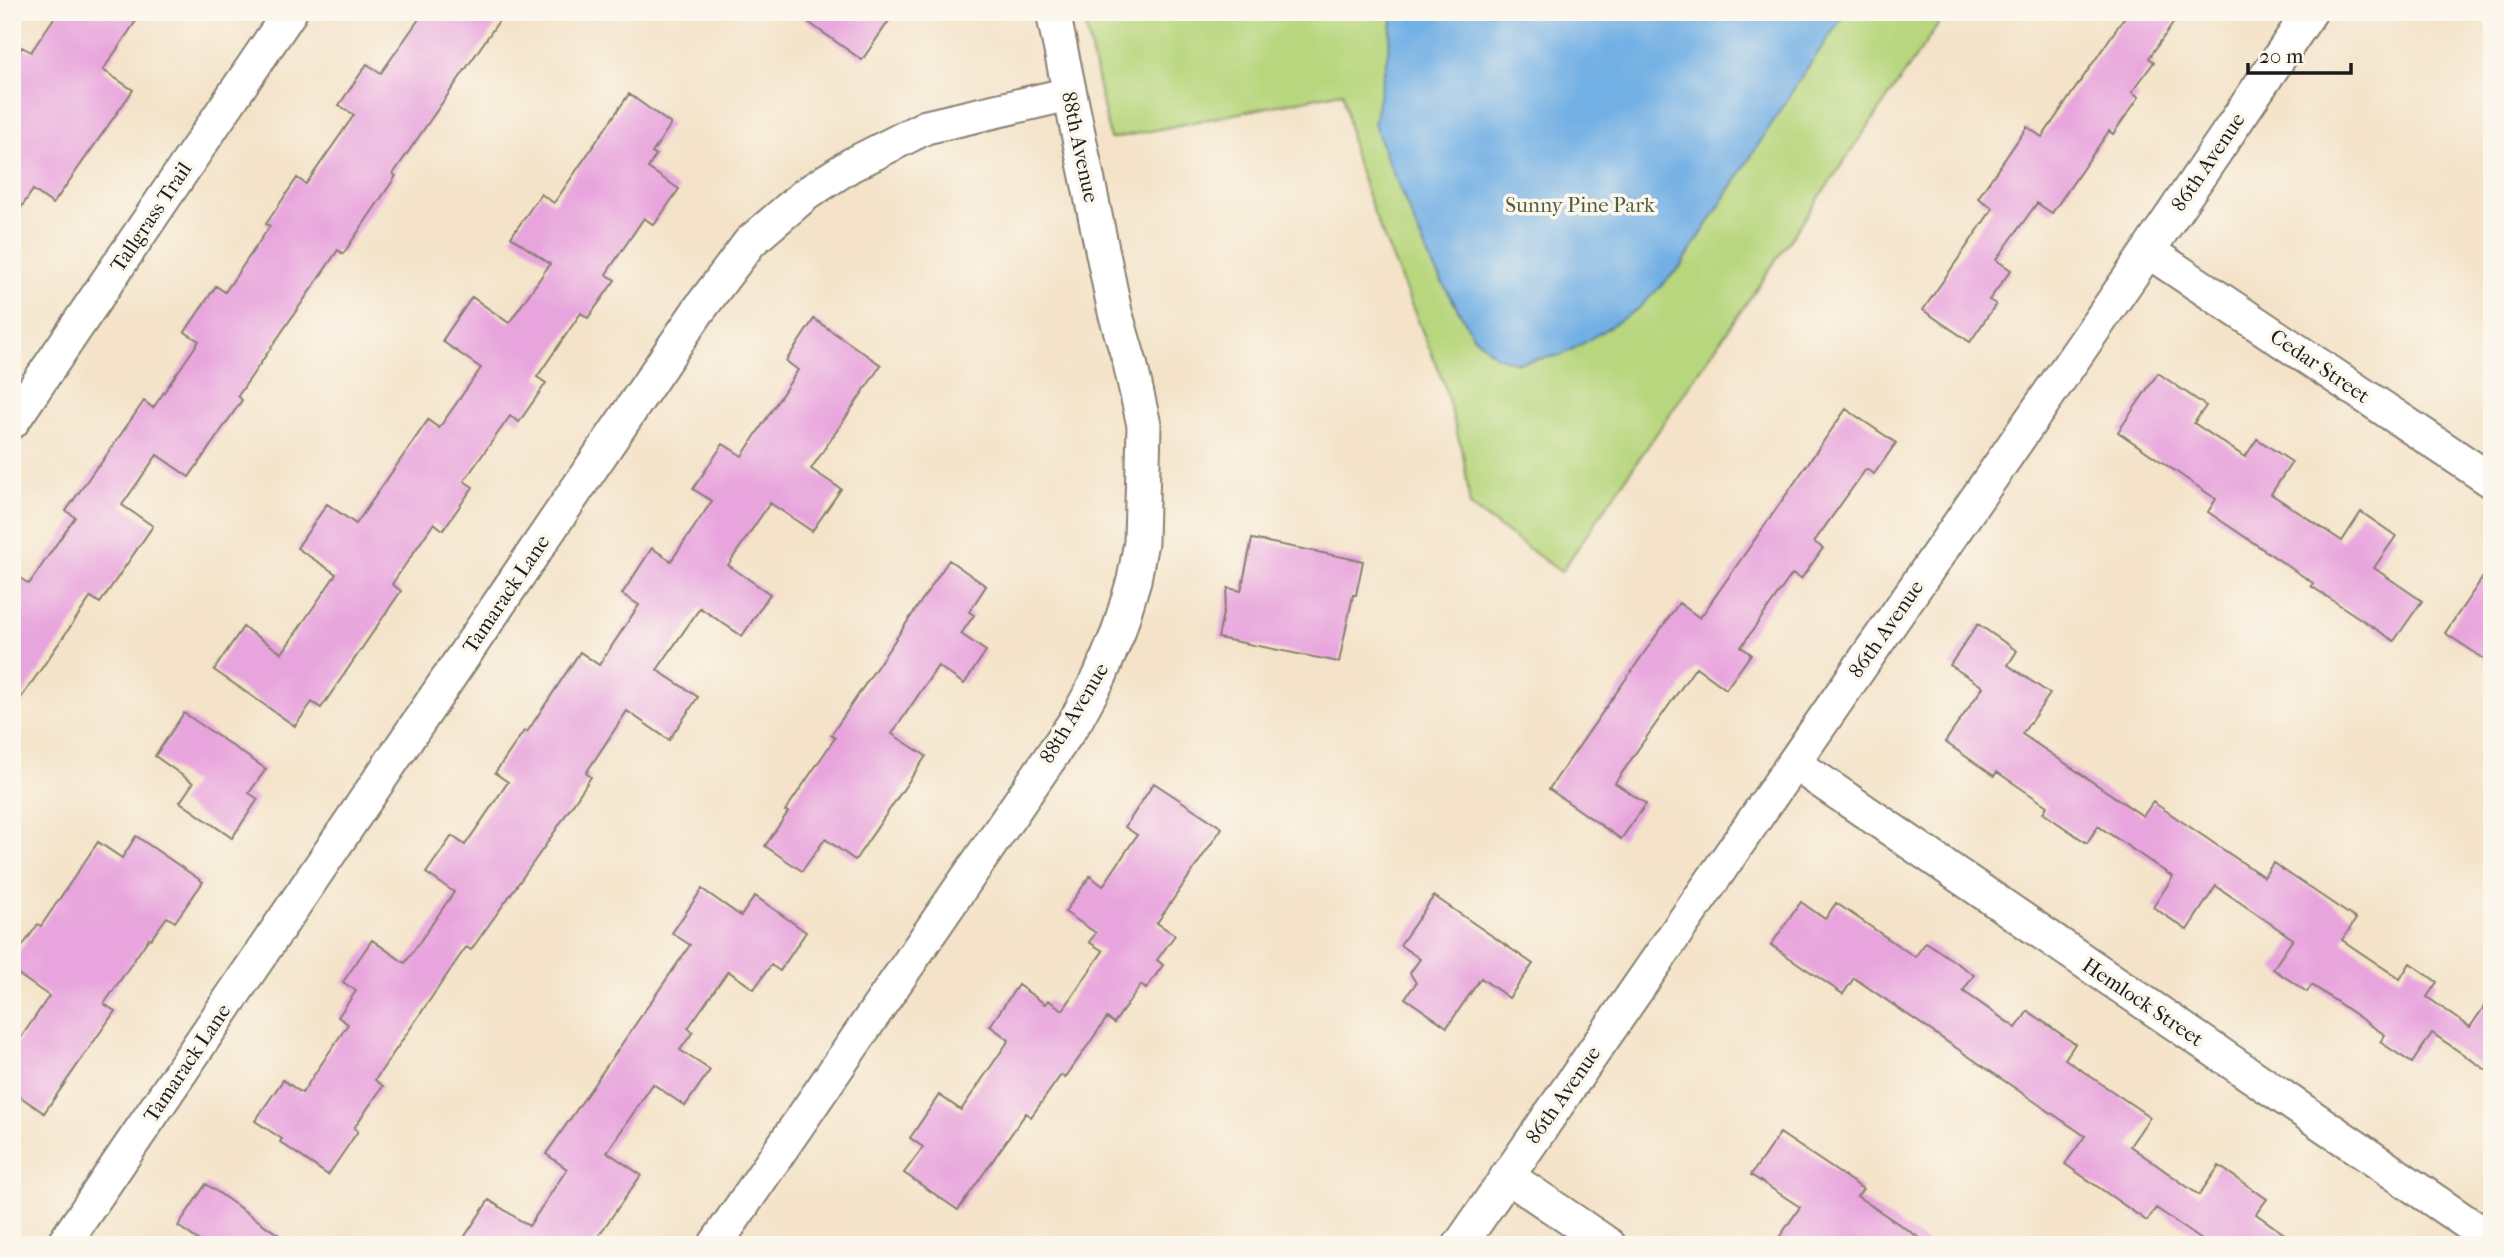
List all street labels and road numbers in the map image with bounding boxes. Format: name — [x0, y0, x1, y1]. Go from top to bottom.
street label: 88th Avenue — [1057, 89, 1103, 205]
street label: 86th Avenue — [2166, 108, 2250, 216]
street label: Tallgrass Trail — [106, 157, 197, 276]
street label: Cedar Street — [2266, 324, 2375, 408]
street label: Tamarack Lane — [458, 530, 554, 658]
street label: 86th Avenue — [1844, 576, 1928, 682]
street label: 88th Avenue — [1035, 659, 1113, 767]
street label: Hemlock Street — [2078, 953, 2208, 1051]
street label: Tamarack Lane — [139, 999, 235, 1127]
street label: 86th Avenue — [1521, 1042, 1605, 1148]

